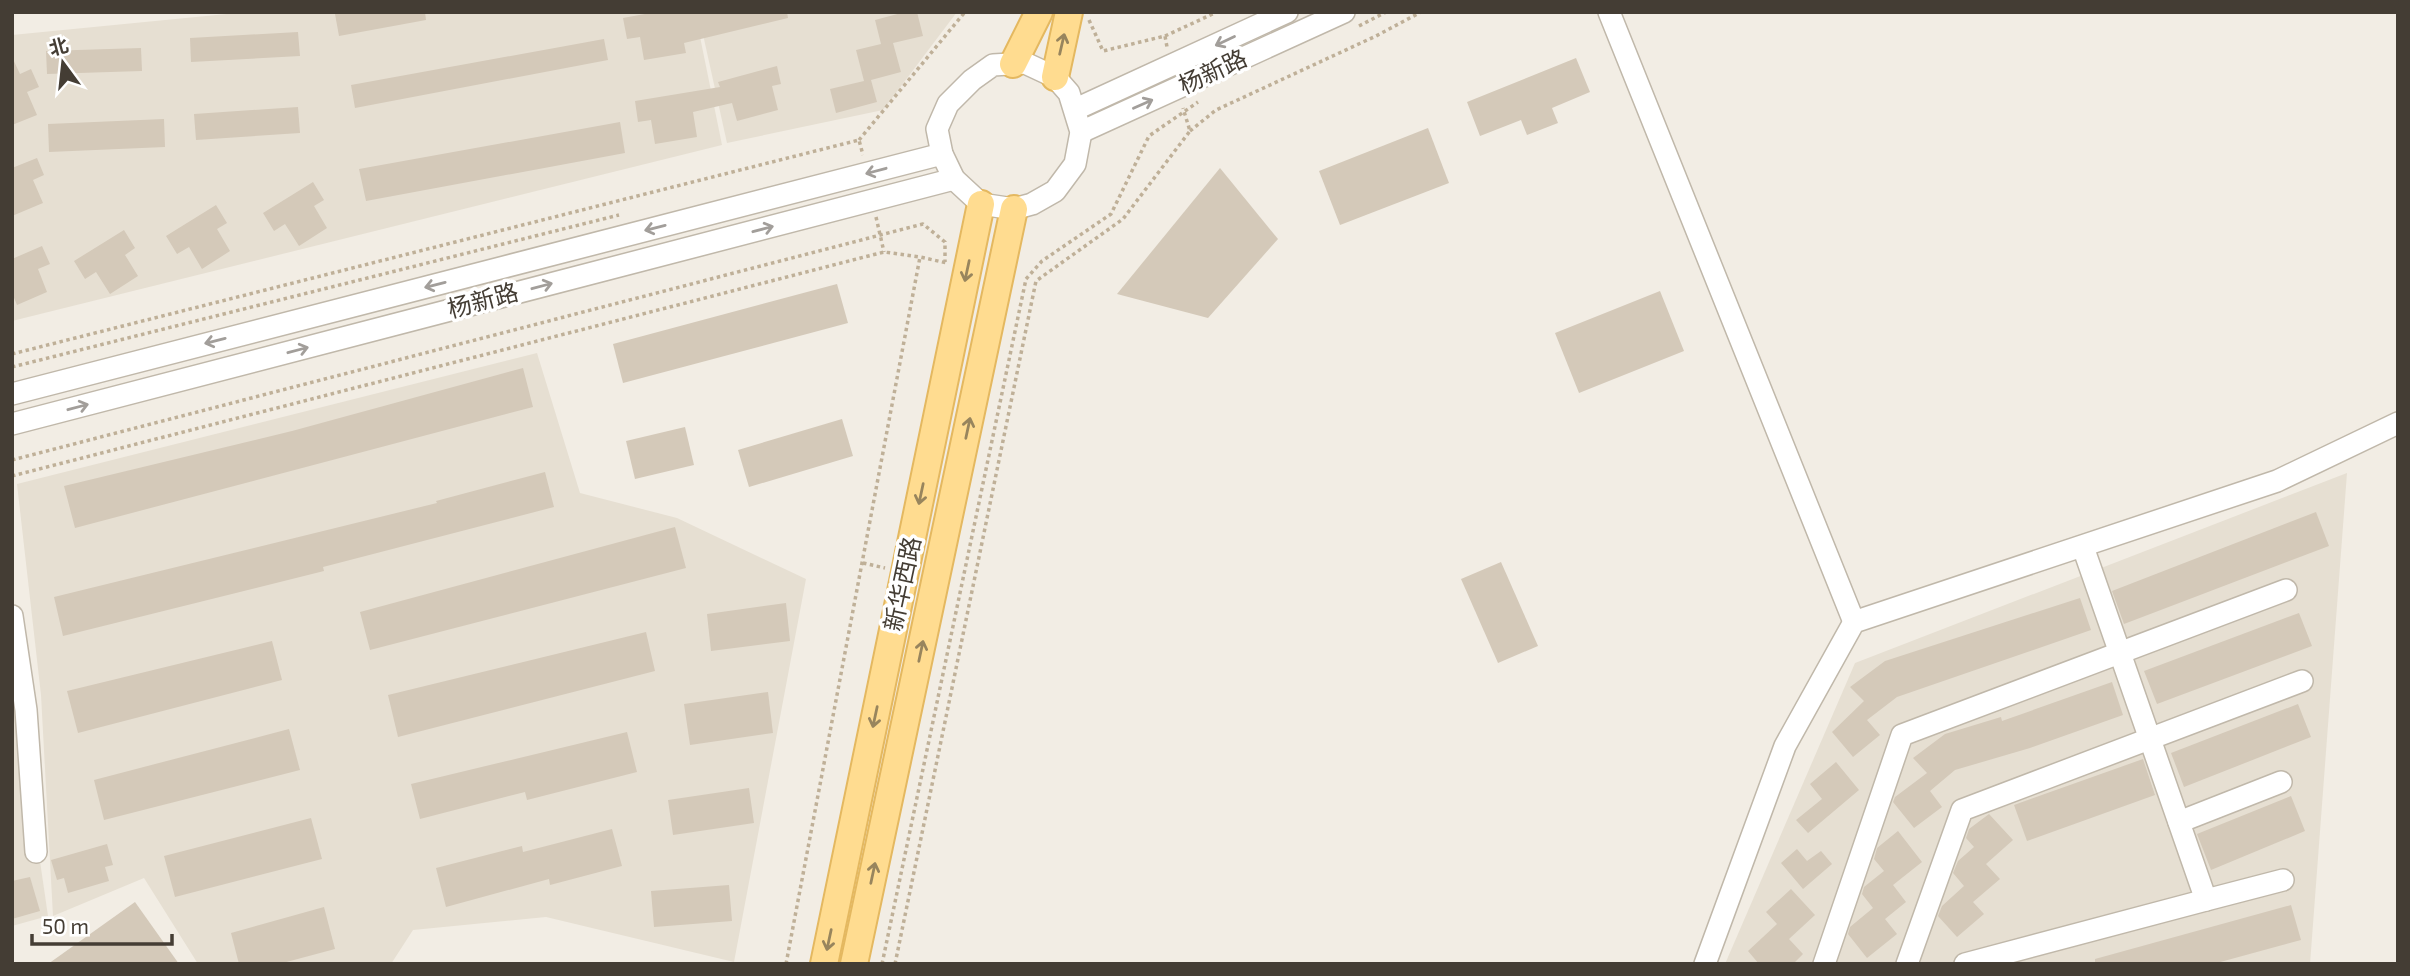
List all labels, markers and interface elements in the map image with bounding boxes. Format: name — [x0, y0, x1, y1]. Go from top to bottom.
north arrow — [28, 28, 98, 98]
text: 北 — [46, 33, 71, 60]
one-way arrow — [1056, 33, 1069, 56]
one-way arrow — [1215, 35, 1236, 48]
street label: 杨新路 — [1174, 42, 1251, 99]
one-way arrow — [1132, 97, 1153, 110]
one-way arrow — [865, 165, 888, 178]
one-way arrow — [645, 222, 667, 235]
one-way arrow — [751, 222, 773, 235]
one-way arrow — [960, 259, 974, 282]
street label: 杨新路 — [444, 276, 521, 323]
one-way arrow — [424, 279, 447, 292]
one-way arrow — [531, 279, 553, 292]
one-way arrow — [204, 336, 226, 349]
one-way arrow — [287, 342, 309, 355]
one-way arrow — [66, 400, 89, 413]
one-way arrow — [961, 417, 975, 440]
one-way arrow — [914, 482, 928, 505]
street label: 新华西路 — [877, 534, 926, 634]
one-way arrow — [915, 640, 928, 662]
one-way arrow — [868, 705, 882, 728]
one-way arrow — [867, 862, 881, 885]
scale bar — [32, 902, 172, 946]
text: 50 m — [42, 913, 89, 938]
one-way arrow — [822, 928, 835, 950]

